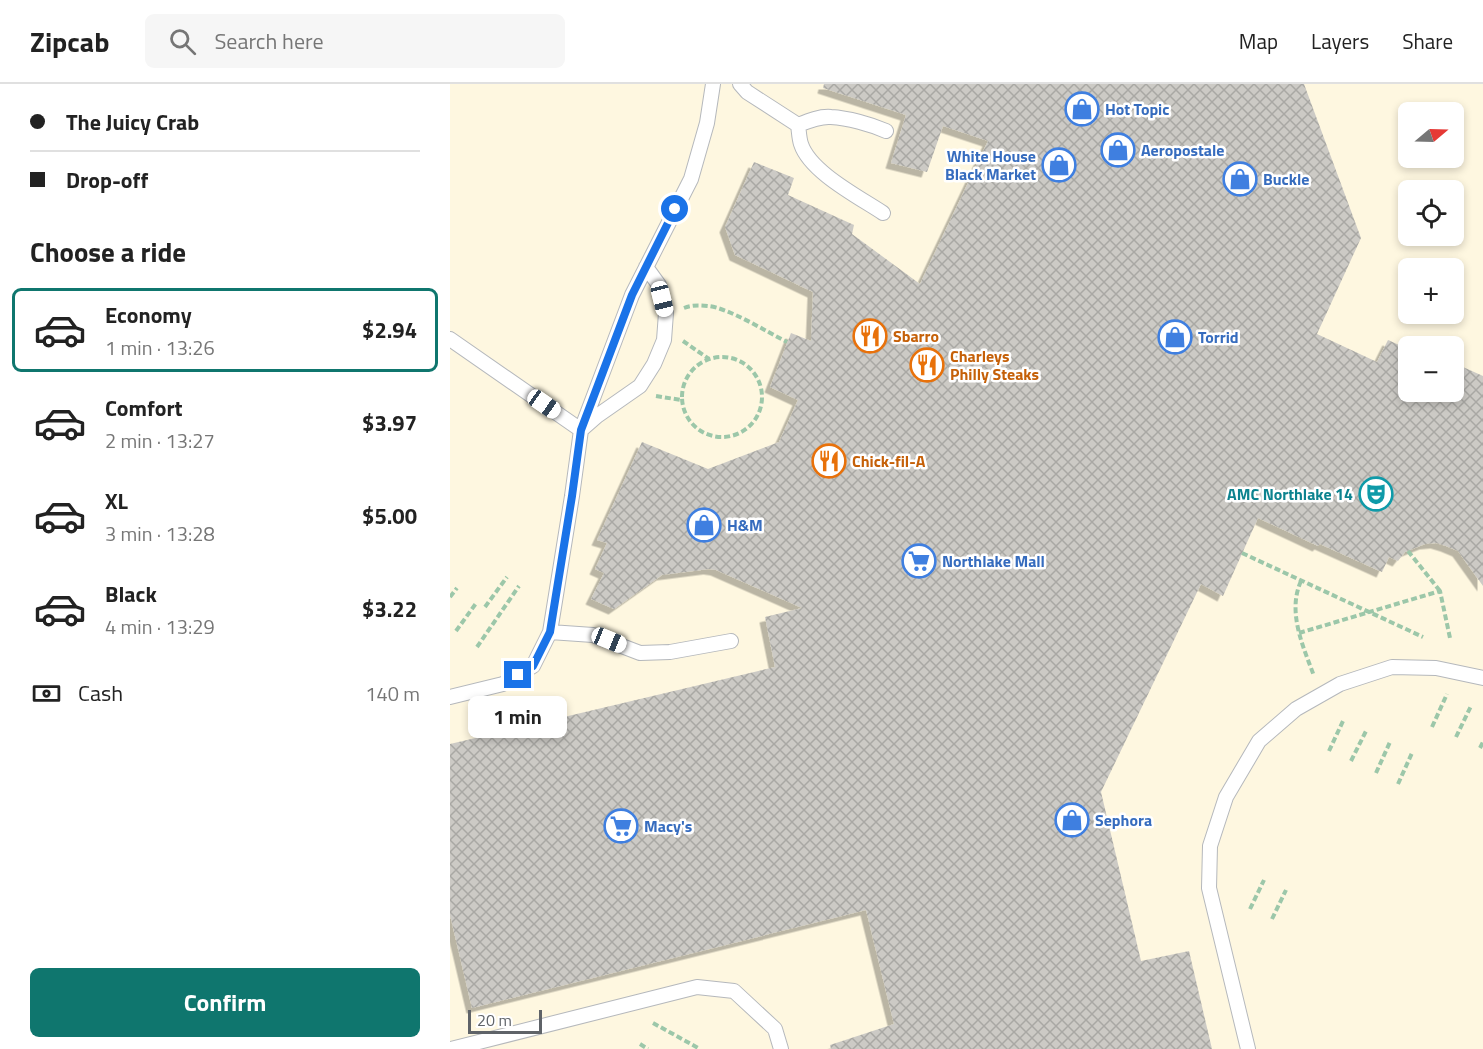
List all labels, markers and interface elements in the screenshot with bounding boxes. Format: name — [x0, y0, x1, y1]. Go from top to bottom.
search box — [145, 14, 565, 68]
text: Zipcab — [30, 20, 109, 63]
text: Search here — [214, 24, 324, 58]
icon: search — [166, 25, 199, 58]
text: Map — [1239, 25, 1278, 57]
text: Layers — [1311, 25, 1369, 57]
text: Share — [1402, 25, 1453, 57]
shop icon: Hot Topic — [1064, 91, 1100, 127]
place label: Hot Topic — [1105, 97, 1169, 121]
north arrow — [1398, 102, 1464, 168]
map controls — [1398, 102, 1464, 402]
text: The Juicy Crab — [66, 105, 199, 139]
shop icon: Aeropostale — [1100, 132, 1136, 168]
place label: Aeropostale — [1141, 138, 1224, 162]
place label: White House Black Market — [945, 144, 1036, 186]
shop icon: White House Black Market — [1041, 147, 1077, 183]
shop icon: Buckle — [1222, 161, 1258, 197]
text: Drop-off — [66, 163, 148, 197]
place label: Buckle — [1263, 167, 1309, 191]
button: locate — [1398, 180, 1464, 246]
route start — [661, 195, 688, 222]
text: Choose a ride — [30, 231, 186, 272]
button: + — [1398, 258, 1464, 324]
car — [649, 279, 675, 319]
text: Economy — [105, 298, 192, 332]
icon: car — [33, 303, 87, 357]
text: $2.94 — [362, 313, 417, 347]
restaurant icon: Sbarro — [852, 318, 888, 354]
shop icon: Torrid — [1157, 319, 1193, 355]
place label: Sbarro — [893, 324, 939, 348]
place label: Torrid — [1198, 325, 1239, 349]
text: 1 min · 13:26 — [105, 332, 215, 363]
button: − — [1398, 336, 1464, 402]
place label: Charleys Philly Steaks — [950, 344, 1039, 386]
restaurant icon: Charleys Philly Steaks — [909, 347, 945, 383]
car — [524, 386, 564, 422]
text: Comfort — [105, 391, 183, 425]
icon: car — [33, 396, 87, 450]
text: $3.97 — [362, 406, 417, 440]
text: 2 min · 13:27 — [105, 425, 215, 456]
restaurant icon: Chick-fil-A — [811, 443, 847, 479]
place label: Chick-fil-A — [852, 449, 926, 473]
theatre icon: AMC Northlake 14 — [1358, 476, 1394, 512]
place label: AMC Northlake 14 — [1227, 482, 1353, 506]
text: XL — [105, 484, 128, 518]
icon: car — [33, 489, 87, 543]
text: $5.00 — [362, 499, 417, 533]
shop icon: H&M — [686, 507, 722, 543]
place label: H&M — [727, 513, 763, 537]
text: 3 min · 13:28 — [105, 518, 215, 549]
supermarket icon: Northlake Mall — [901, 543, 937, 579]
place label: Northlake Mall — [942, 549, 1045, 573]
text: Black — [105, 577, 157, 611]
icon: car — [33, 582, 87, 636]
text: $3.22 — [362, 592, 417, 626]
text: 4 min · 13:29 — [105, 611, 215, 642]
car — [589, 625, 629, 655]
route end — [504, 661, 531, 688]
text: Cash — [78, 676, 123, 710]
icon: cash — [30, 677, 63, 710]
text: 140 m — [365, 678, 420, 709]
callout: 1 min — [469, 696, 568, 738]
text: 1 min — [493, 701, 542, 732]
shop icon: Sephora — [1054, 802, 1090, 838]
supermarket icon: Macy's — [603, 808, 639, 844]
place label: Sephora — [1095, 808, 1152, 832]
place label: Macy's — [644, 814, 692, 838]
button: Confirm — [30, 968, 420, 1037]
scale bar — [468, 1007, 542, 1034]
text: 20 m — [477, 1008, 512, 1032]

